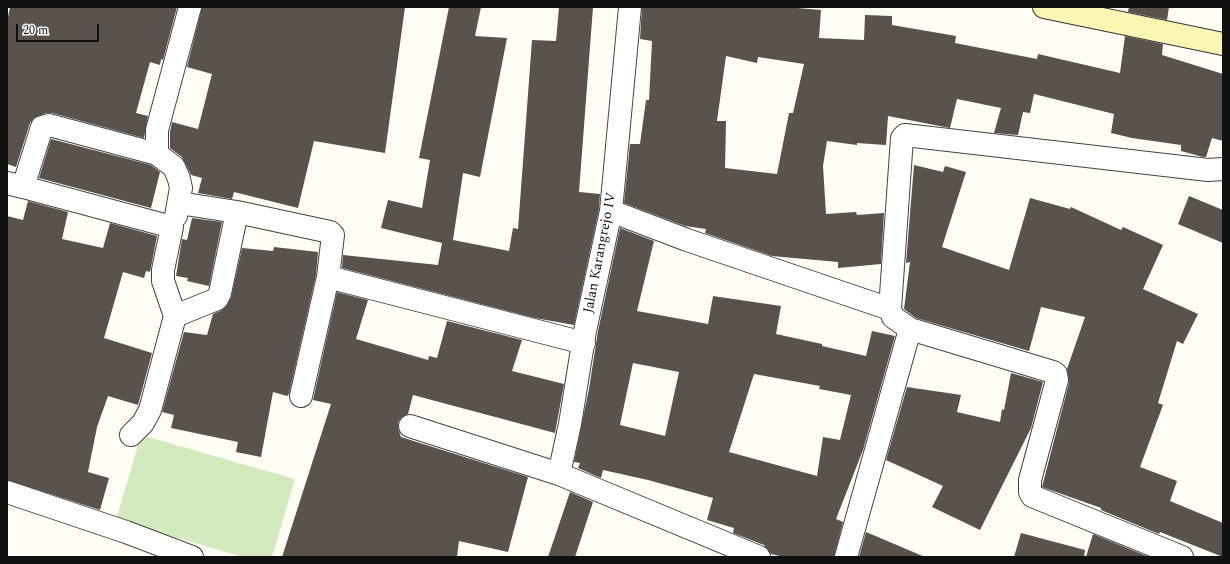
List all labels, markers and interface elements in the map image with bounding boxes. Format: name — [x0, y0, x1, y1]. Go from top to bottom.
scale bar — [18, 16, 101, 42]
text: 20 m — [23, 21, 48, 40]
street label: Jalan Karangrejo IV — [581, 191, 621, 315]

